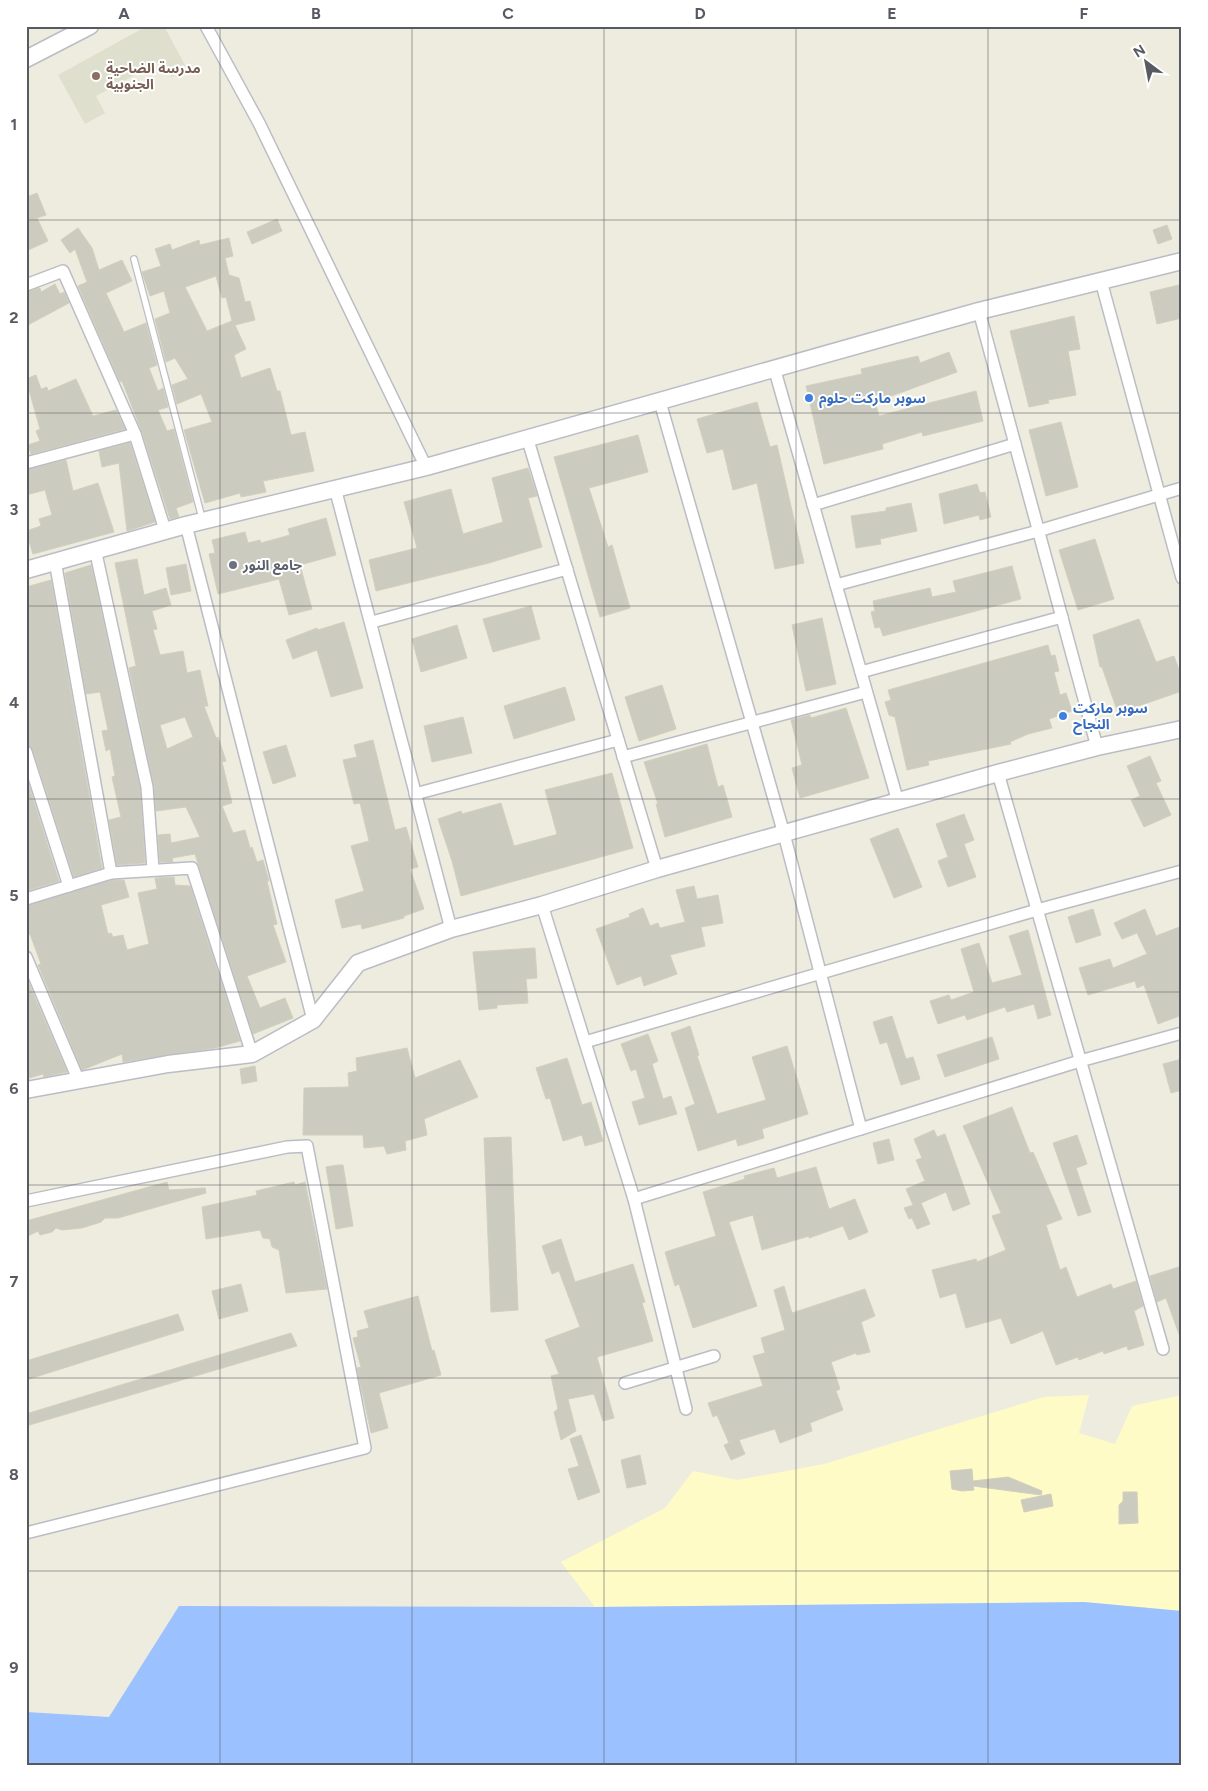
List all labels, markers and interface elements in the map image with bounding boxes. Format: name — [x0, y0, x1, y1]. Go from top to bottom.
text: A — [118, 4, 130, 23]
text: B — [311, 4, 321, 23]
text: C — [502, 4, 514, 23]
text: D — [694, 4, 706, 23]
text: E — [887, 4, 897, 23]
text: F — [1080, 4, 1089, 23]
north arrow — [1120, 38, 1170, 88]
text: N — [1130, 41, 1148, 61]
place label: مدرسة الضاحية الجنوبية — [106, 60, 201, 93]
marker: مدرسة الضاحية الجنوبية — [90, 70, 102, 82]
text: 1 — [11, 115, 17, 134]
text: 2 — [9, 308, 19, 327]
place label: سوبر ماركت حلوم — [819, 390, 926, 409]
marker: سوبر ماركت حلوم — [803, 392, 815, 404]
text: 3 — [10, 500, 19, 519]
place label: جامع النور — [242, 557, 302, 575]
marker: جامع النور — [227, 559, 239, 571]
text: 4 — [9, 693, 19, 712]
place label: سوبر ماركت النجاح — [1073, 700, 1148, 735]
marker: سوبر ماركت النجاح — [1057, 710, 1069, 722]
text: 5 — [9, 886, 19, 905]
text: 6 — [9, 1079, 19, 1098]
text: 7 — [10, 1272, 19, 1291]
text: 8 — [9, 1465, 19, 1484]
text: 9 — [9, 1658, 19, 1677]

